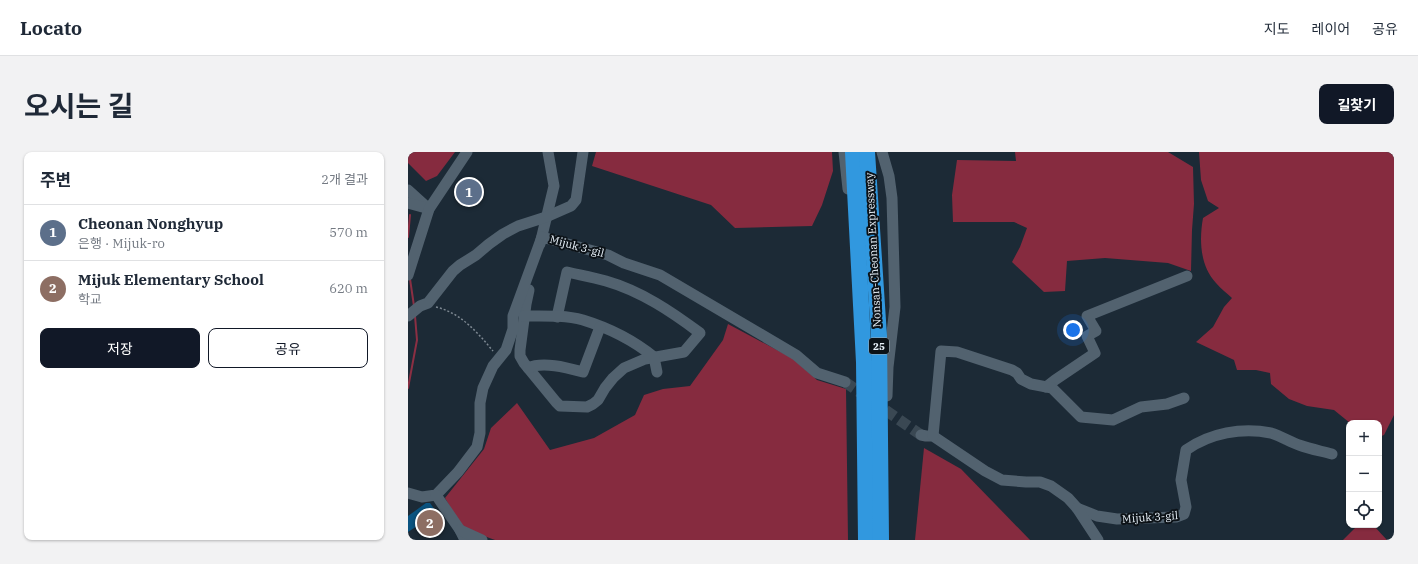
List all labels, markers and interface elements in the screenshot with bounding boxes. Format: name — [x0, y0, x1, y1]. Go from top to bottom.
text: Locato — [20, 16, 82, 40]
text: 지도 — [1264, 20, 1290, 38]
text: 레이어 — [1312, 20, 1350, 38]
text: 공유 — [1372, 20, 1398, 38]
button: 길찾기 — [1319, 84, 1394, 124]
text: 오시는 길 — [24, 87, 134, 124]
text: 주변 — [40, 169, 71, 191]
text: 2개 결과 — [321, 171, 368, 188]
street label: Nonsan-Cheonan Expressway — [862, 172, 884, 328]
pin: 1 — [456, 177, 482, 207]
text: Cheonan Nonghyup — [78, 214, 223, 233]
text: 1 — [49, 224, 57, 241]
text: 570 m — [329, 224, 368, 241]
street label: Mijuk 3-gil — [548, 232, 606, 260]
text: 은행 · Mijuk-ro — [78, 235, 165, 252]
text: Mijuk Elementary School — [78, 270, 264, 289]
text: 2 — [49, 280, 57, 297]
text: 620 m — [329, 280, 368, 297]
text: 학교 — [78, 291, 102, 308]
your location — [1063, 320, 1083, 340]
button: 저장 — [40, 328, 200, 368]
button: 공유 — [208, 328, 368, 368]
road number: 25 — [869, 338, 889, 354]
map controls — [1346, 420, 1382, 528]
button: + — [1346, 420, 1382, 456]
button: − — [1346, 456, 1382, 492]
button: locate — [1346, 492, 1382, 528]
pin: 2 — [417, 508, 443, 538]
street label: Mijuk 3-gil — [1122, 508, 1178, 526]

